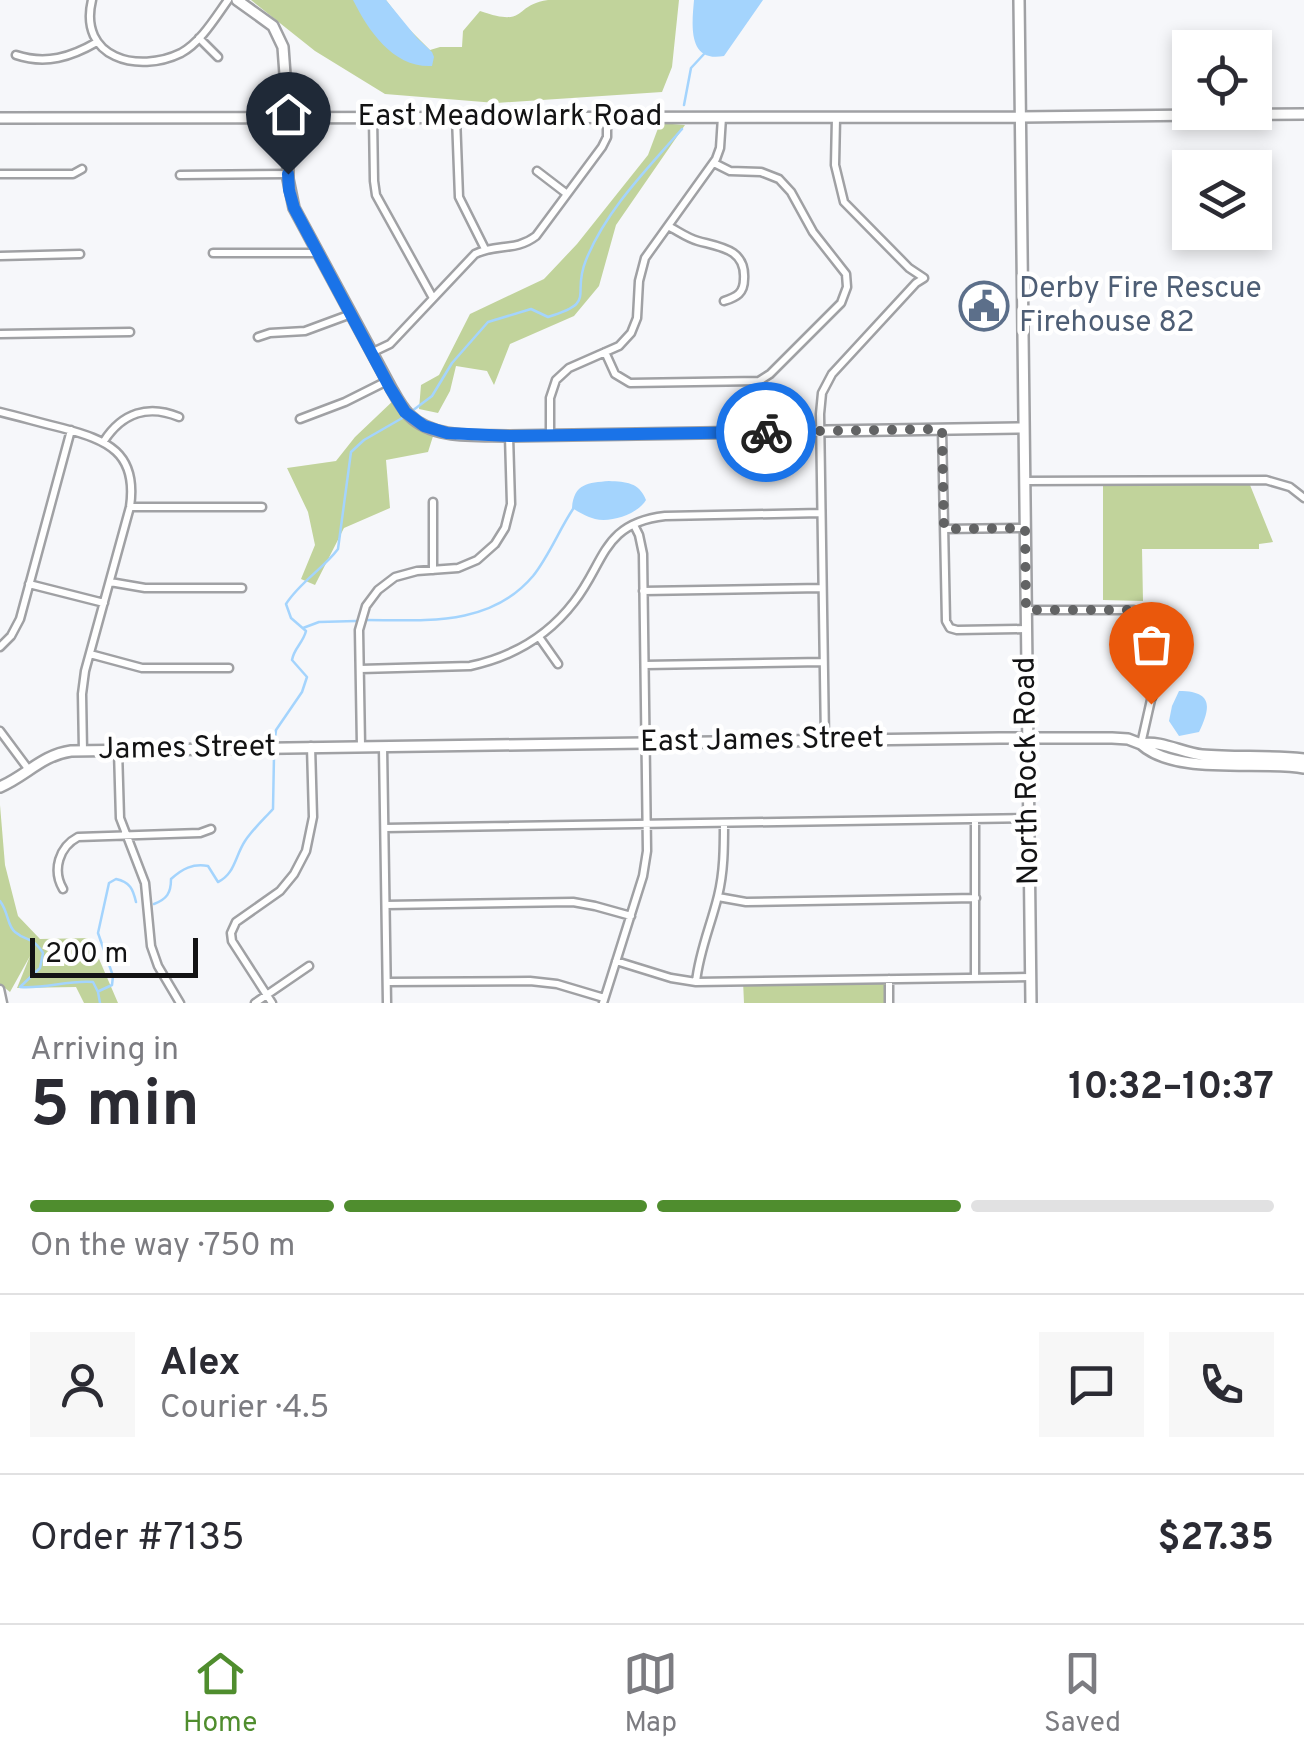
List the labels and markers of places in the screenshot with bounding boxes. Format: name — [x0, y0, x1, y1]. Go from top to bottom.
pin — [246, 72, 331, 175]
place label: Derby Fire Rescue Firehouse 82 — [1019, 271, 1262, 342]
public building icon: Derby Fire Rescue Firehouse 82 — [958, 280, 1010, 332]
pin — [1109, 602, 1194, 705]

